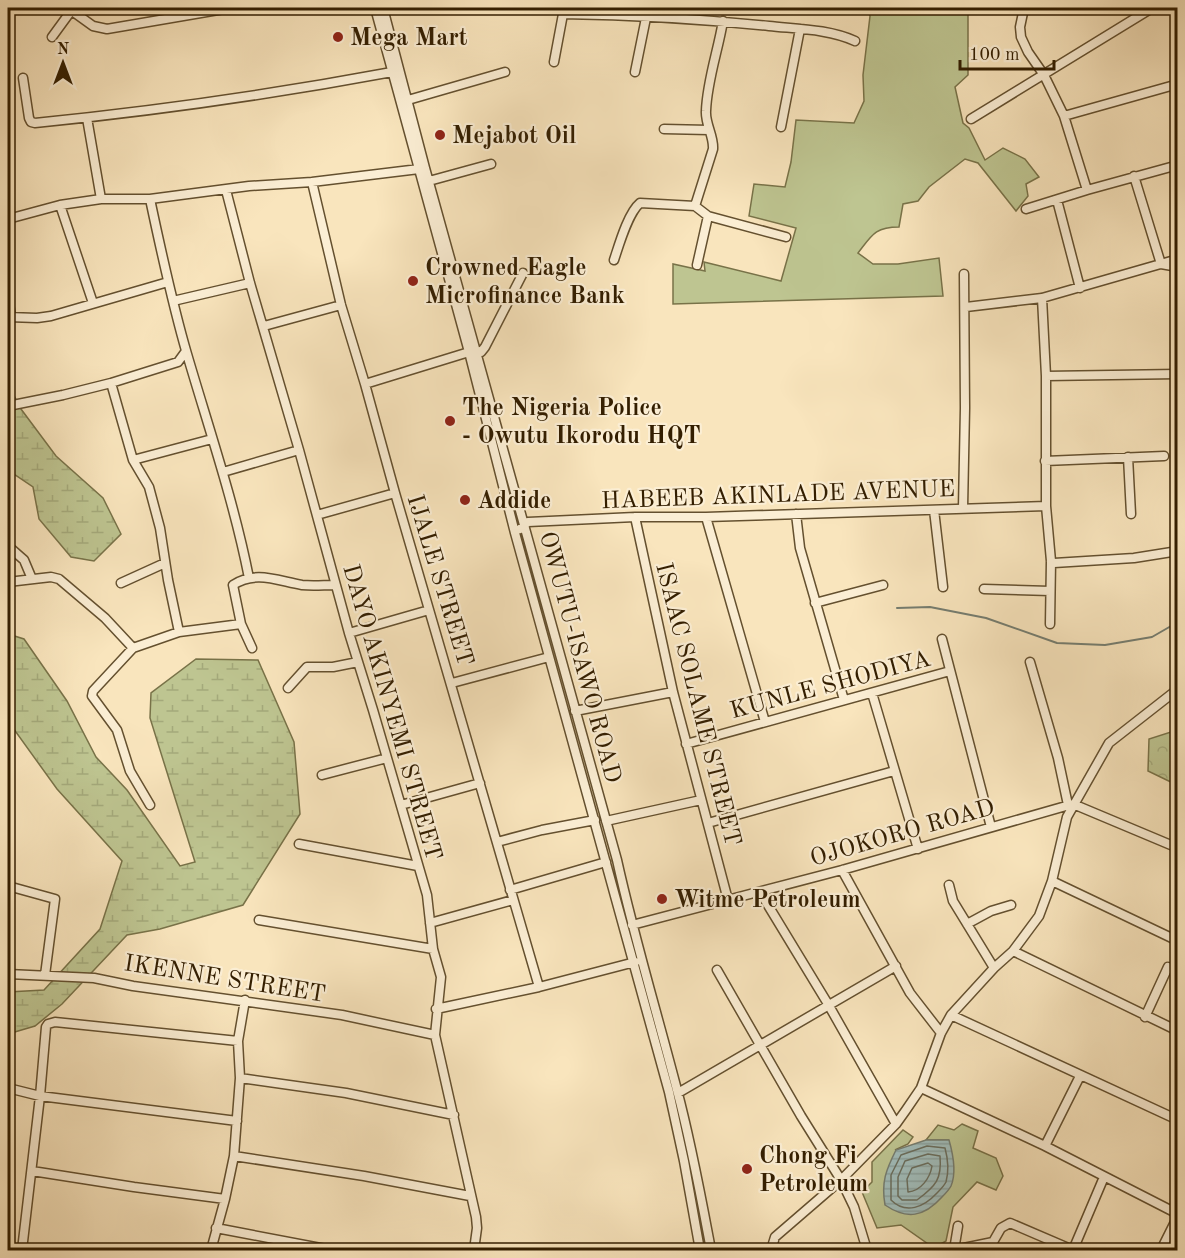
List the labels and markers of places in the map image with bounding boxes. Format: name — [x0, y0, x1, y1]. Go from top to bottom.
place label: Mega Mart — [350, 27, 468, 51]
marker: Mega Mart — [331, 30, 345, 44]
place label: Mejabot Oil — [452, 125, 576, 149]
marker: Mejabot Oil — [433, 128, 447, 142]
place label: Crowned Eagle Microfinance Bank — [425, 257, 625, 309]
marker: Crowned Eagle Microfinance Bank — [406, 274, 420, 288]
place label: The Nigeria Police - Owutu Ikorodu HQT — [462, 397, 701, 449]
marker: The Nigeria Police - Owutu Ikorodu HQT — [443, 414, 457, 428]
place label: Addide — [477, 490, 551, 514]
marker: Addide — [458, 493, 472, 507]
place label: Witme Petroleum — [674, 889, 861, 913]
marker: Witme Petroleum — [655, 892, 669, 906]
place label: Chong Fi Petroleum — [759, 1145, 868, 1197]
marker: Chong Fi Petroleum — [740, 1162, 754, 1176]

